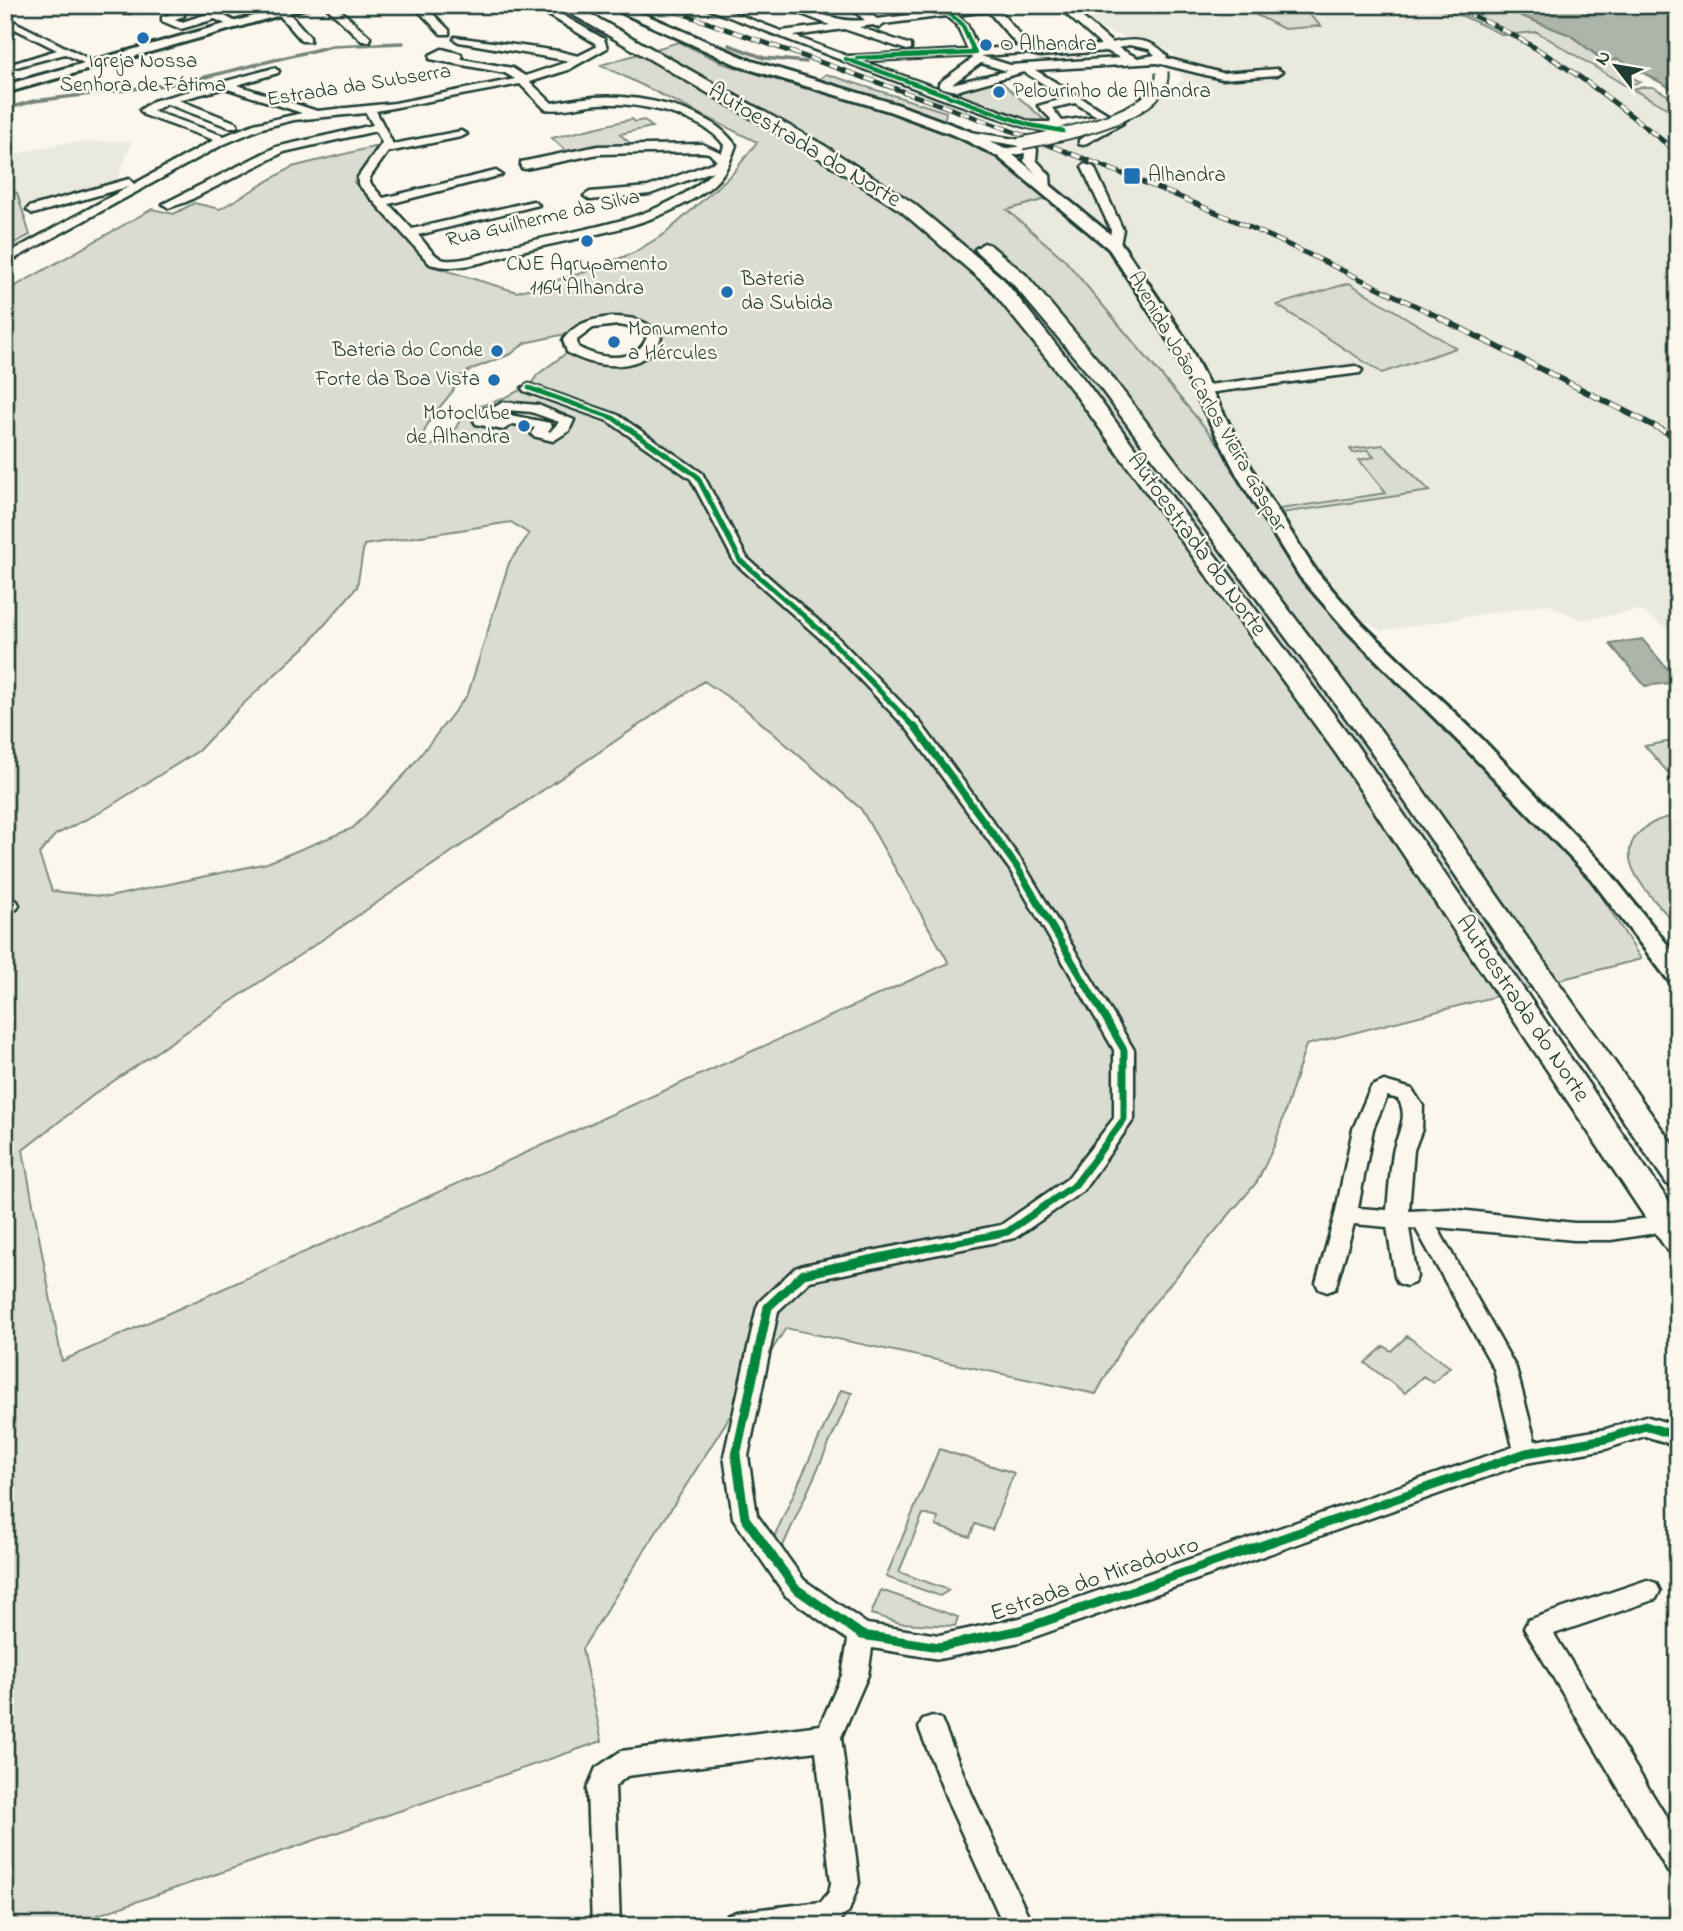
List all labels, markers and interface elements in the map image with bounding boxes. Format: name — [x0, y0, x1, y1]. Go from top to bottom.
marker: Igreja Nossa Senhora de Fátima — [135, 30, 151, 46]
place label: O Alhandra — [1000, 30, 1097, 60]
north arrow — [1582, 32, 1652, 102]
marker: O Alhandra — [978, 37, 994, 53]
text: N — [1589, 46, 1619, 71]
place label: Igreja Nossa Senhora de Fátima — [60, 47, 226, 101]
street label: Estrada da Subserra — [265, 57, 453, 115]
street label: Autoestrada do Norte — [701, 74, 907, 218]
place label: Pelourinho de Alhandra — [1013, 77, 1211, 107]
marker: Pelourinho de Alhandra — [991, 84, 1007, 100]
place label: Alhandra — [1148, 161, 1226, 191]
marker: Alhandra — [1122, 166, 1142, 186]
street label: Rua Guilherme da Silva — [443, 182, 643, 256]
marker: CNE Agrupamento 1164 Alhandra — [579, 233, 595, 249]
place label: CNE Agrupamento 1164 Alhandra — [506, 250, 668, 304]
place label: Bateria da Subida — [740, 265, 833, 319]
street label: Avenida João Carlos Vieira Gaspar — [1120, 266, 1294, 538]
marker: Bateria da Subida — [719, 284, 735, 300]
place label: Monumento a Hércules — [628, 315, 728, 369]
marker: Monumento a Hércules — [606, 334, 622, 350]
place label: Bateria do Conde — [331, 336, 484, 366]
marker: Bateria do Conde — [489, 343, 505, 359]
place label: Forte da Boa Vista — [314, 365, 480, 395]
marker: Forte da Boa Vista — [486, 372, 502, 388]
place label: Motoclube de Alhandra — [406, 399, 511, 453]
marker: Motoclube de Alhandra — [516, 418, 532, 434]
street label: Autoestrada do Norte — [1117, 446, 1275, 644]
street label: Autoestrada do Norte — [1446, 908, 1598, 1110]
street label: Estrada do Miradouro — [986, 1528, 1204, 1632]

